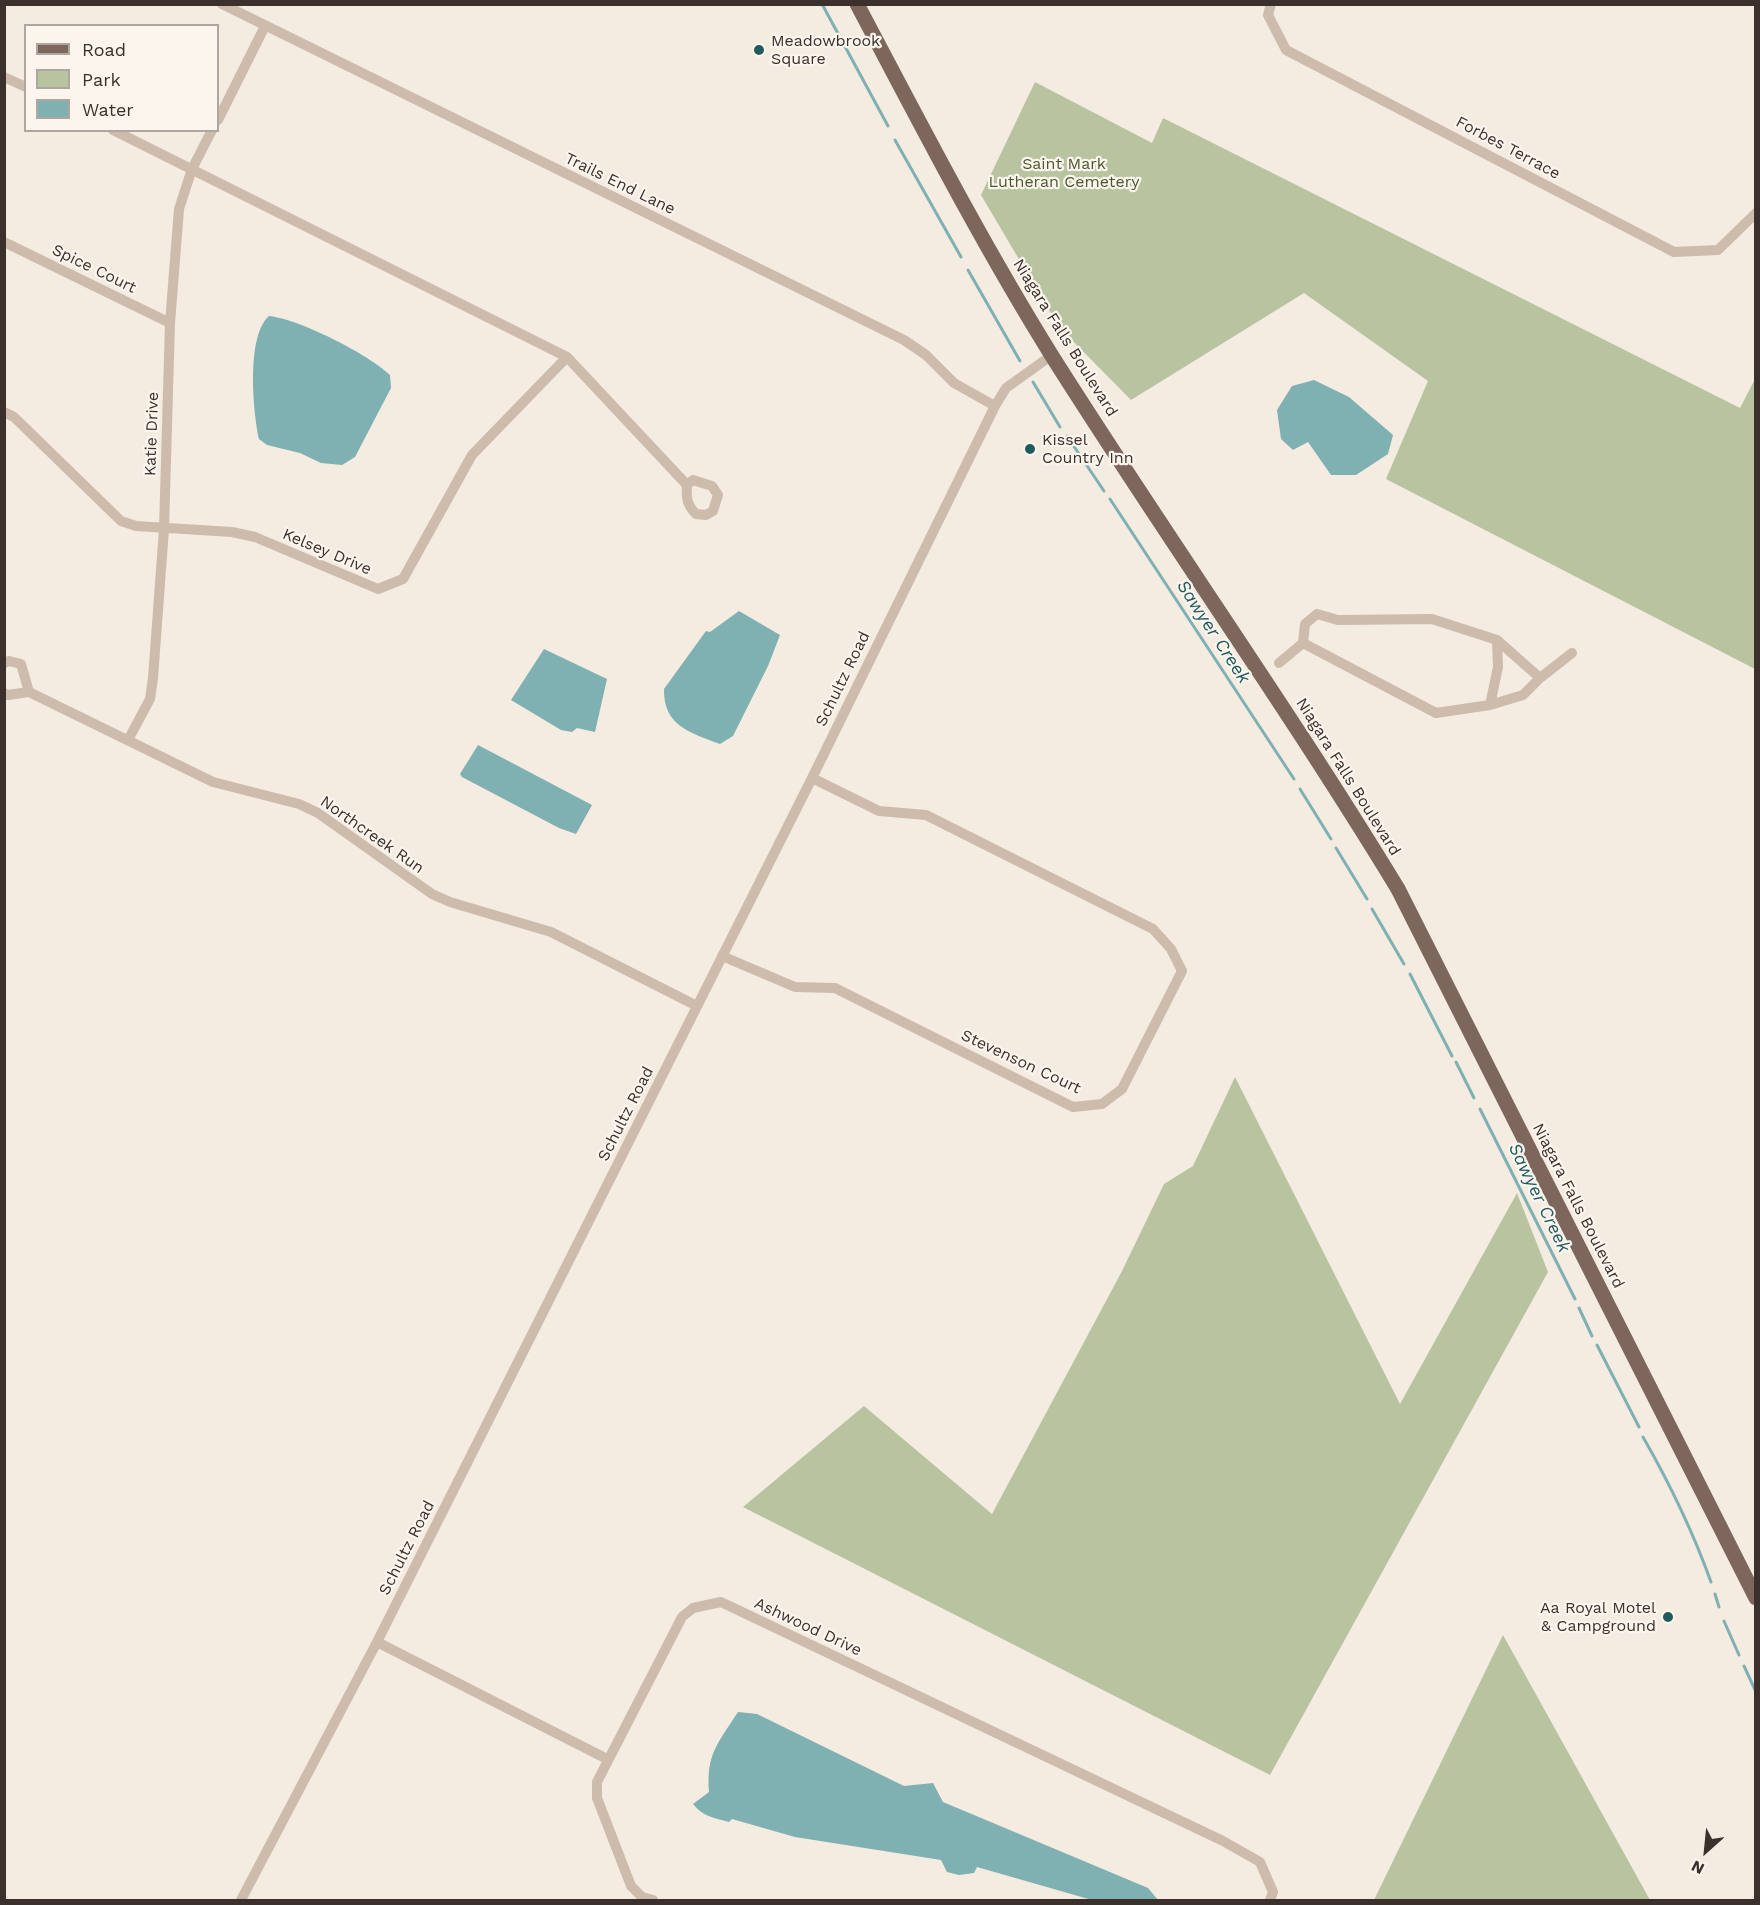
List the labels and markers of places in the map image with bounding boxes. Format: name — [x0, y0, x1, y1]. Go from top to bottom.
place label: Meadowbrook Square — [771, 31, 880, 69]
marker: Meadowbrook Square — [752, 43, 766, 57]
place label: Kissel Country Inn — [1042, 430, 1134, 468]
marker: Kissel Country Inn — [1023, 442, 1037, 456]
place label: Aa Royal Motel & Campground — [1540, 1598, 1656, 1636]
marker: Aa Royal Motel & Campground — [1661, 1610, 1675, 1624]

